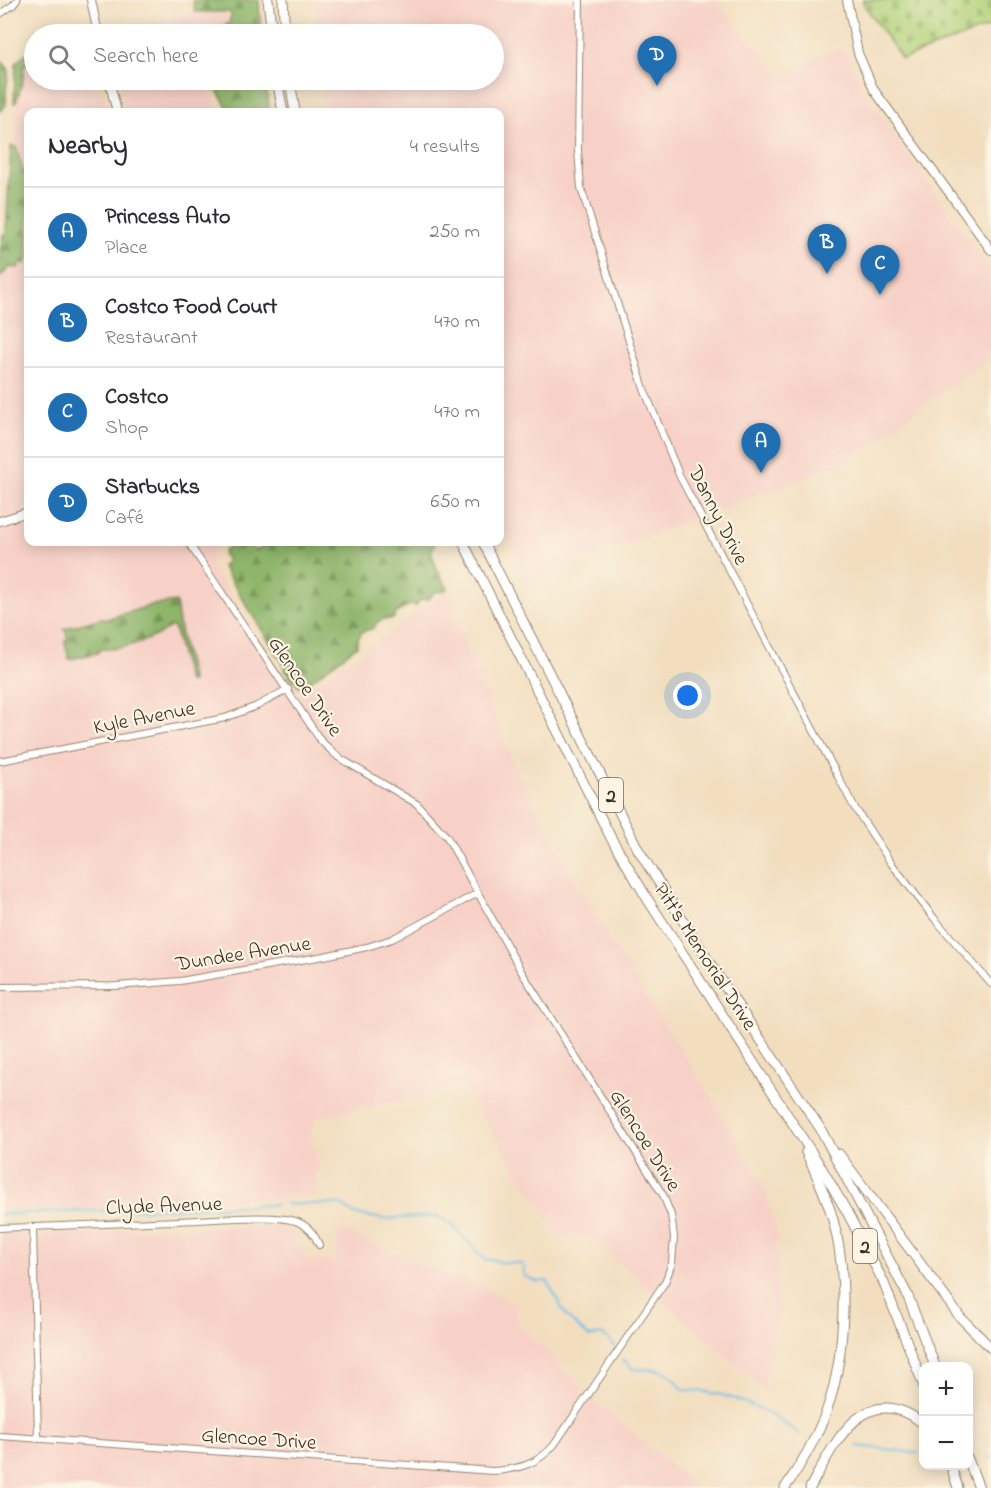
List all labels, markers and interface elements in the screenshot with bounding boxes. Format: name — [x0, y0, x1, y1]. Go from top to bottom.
search box — [24, 24, 504, 90]
pin: D — [638, 36, 676, 86]
icon: search — [45, 41, 78, 74]
text: Search here — [93, 41, 198, 73]
text: Nearby — [48, 128, 127, 166]
text: 4 results — [410, 133, 480, 162]
text: Princess Auto — [105, 202, 230, 234]
text: A — [61, 218, 74, 247]
text: 250 m — [429, 218, 480, 247]
pin: B — [808, 224, 846, 274]
text: Place — [105, 234, 147, 263]
pin: C — [860, 246, 900, 295]
text: Costco Food Court — [105, 292, 277, 324]
text: B — [61, 308, 74, 337]
text: 470 m — [434, 308, 480, 337]
text: Restaurant — [105, 324, 198, 353]
text: Costco — [105, 382, 168, 414]
text: C — [62, 398, 73, 427]
text: 470 m — [434, 398, 480, 427]
text: Shop — [105, 414, 149, 443]
pin: A — [742, 424, 780, 473]
street label: Danny Drive — [677, 460, 755, 572]
text: Starbucks — [105, 472, 200, 504]
text: D — [60, 488, 75, 517]
text: 650 m — [431, 488, 480, 517]
text: Café — [105, 504, 144, 533]
street label: Glencoe Drive — [260, 631, 349, 744]
your location — [673, 681, 702, 710]
street label: Kyle Avenue — [91, 694, 199, 745]
road number: 2 — [599, 778, 623, 812]
street label: Pitt's Memorial Drive — [645, 877, 764, 1037]
street label: Dundee Avenue — [173, 929, 314, 981]
street label: Glencoe Drive — [601, 1084, 688, 1198]
street label: Clyde Avenue — [105, 1190, 224, 1226]
road number: 2 — [853, 1229, 877, 1263]
map controls — [919, 1362, 973, 1470]
button: + — [919, 1362, 973, 1416]
button: − — [919, 1416, 973, 1470]
street label: Glencoe Drive — [200, 1421, 318, 1459]

